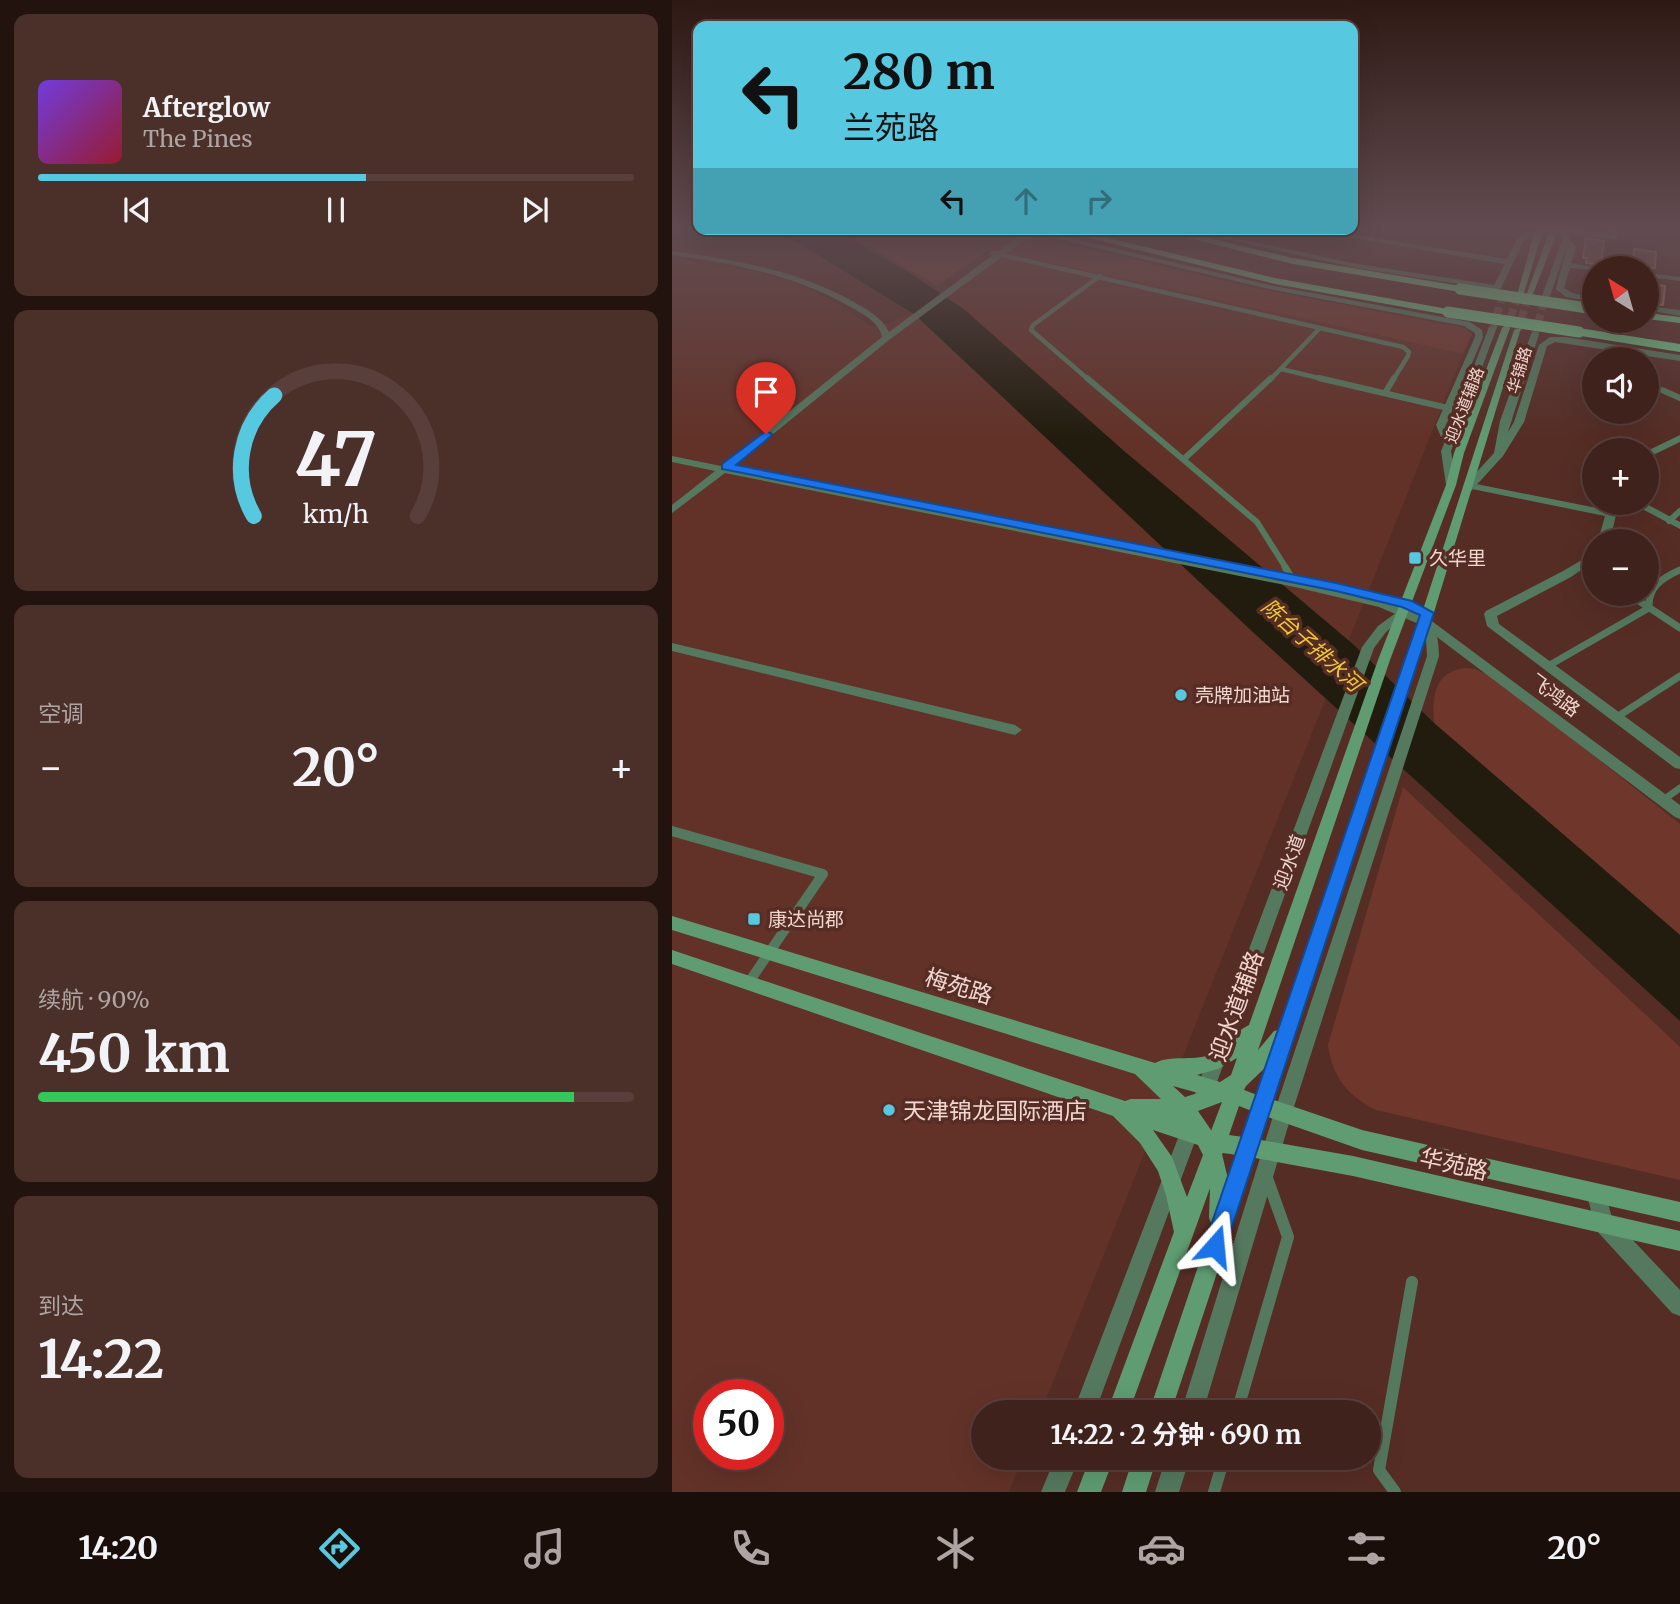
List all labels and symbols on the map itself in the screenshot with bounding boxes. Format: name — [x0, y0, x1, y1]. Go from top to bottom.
north arrow — [1582, 256, 1659, 332]
street label: 华锦路 — [1502, 344, 1536, 396]
pin — [736, 362, 796, 434]
street label: 迎水道辅路 — [1440, 364, 1488, 446]
place label: 久华里 — [1429, 546, 1486, 570]
marker: 久华里 — [1407, 550, 1423, 566]
water label: 陈台子排水河 — [1256, 593, 1371, 700]
street label: 飞鸿路 — [1525, 668, 1585, 722]
place label: 壳牌加油站 — [1195, 683, 1290, 707]
marker: 壳牌加油站 — [1173, 687, 1189, 703]
street label: 迎水道 — [1268, 831, 1310, 893]
place label: 康达尚郡 — [768, 907, 844, 931]
marker: 康达尚郡 — [746, 911, 762, 927]
street label: 迎水道辅路 — [1203, 947, 1269, 1065]
street label: 梅苑路 — [922, 962, 996, 1010]
place label: 天津锦龙国际酒店 — [903, 1096, 1087, 1125]
marker: 天津锦龙国际酒店 — [881, 1102, 897, 1118]
street label: 华苑路 — [1417, 1142, 1491, 1186]
position arrow — [1178, 1209, 1252, 1283]
speed limit sign: 50 — [693, 1379, 784, 1470]

